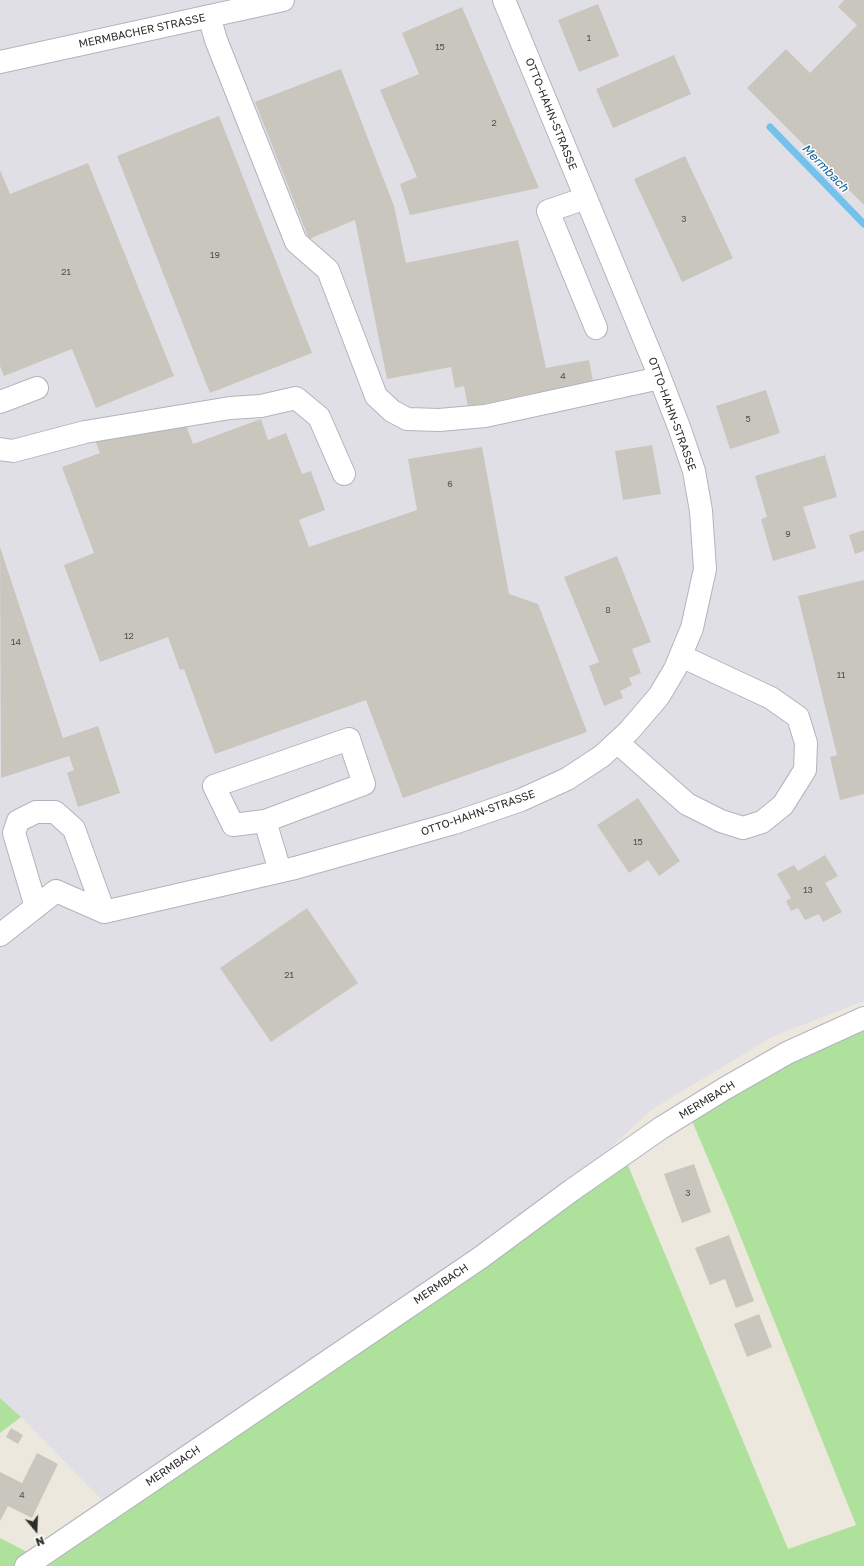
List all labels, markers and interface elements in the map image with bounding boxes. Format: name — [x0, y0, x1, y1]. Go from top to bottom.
street label: MERMBACHER STRASSE — [77, 11, 207, 51]
house number: 1 — [587, 33, 591, 43]
house number: 15 — [435, 42, 445, 52]
street label: OTTO-HAHN-STRASSE — [522, 56, 580, 172]
house number: 2 — [491, 118, 497, 128]
water label: Mermbach — [799, 141, 851, 195]
house number: 3 — [681, 214, 687, 224]
house number: 19 — [210, 250, 220, 260]
house number: 21 — [61, 267, 71, 277]
street label: OTTO-HAHN-STRASSE — [645, 355, 699, 473]
house number: 4 — [560, 371, 566, 381]
house number: 5 — [745, 414, 751, 424]
house number: 6 — [447, 479, 453, 489]
house number: 9 — [785, 529, 791, 539]
house number: 8 — [605, 605, 611, 615]
house number: 12 — [124, 631, 134, 641]
house number: 14 — [11, 637, 21, 647]
house number: 11 — [837, 670, 845, 680]
street label: OTTO-HAHN-STRASSE — [419, 787, 537, 839]
house number: 15 — [633, 837, 643, 847]
house number: 13 — [803, 885, 813, 895]
house number: 21 — [284, 970, 294, 980]
street label: MERMBACH — [676, 1078, 738, 1122]
house number: 3 — [685, 1188, 691, 1198]
street label: MERMBACH — [411, 1261, 471, 1307]
street label: MERMBACH — [143, 1443, 203, 1489]
house number: 4 — [19, 1490, 25, 1500]
north arrow — [16, 1510, 56, 1550]
text: N — [34, 1534, 46, 1549]

